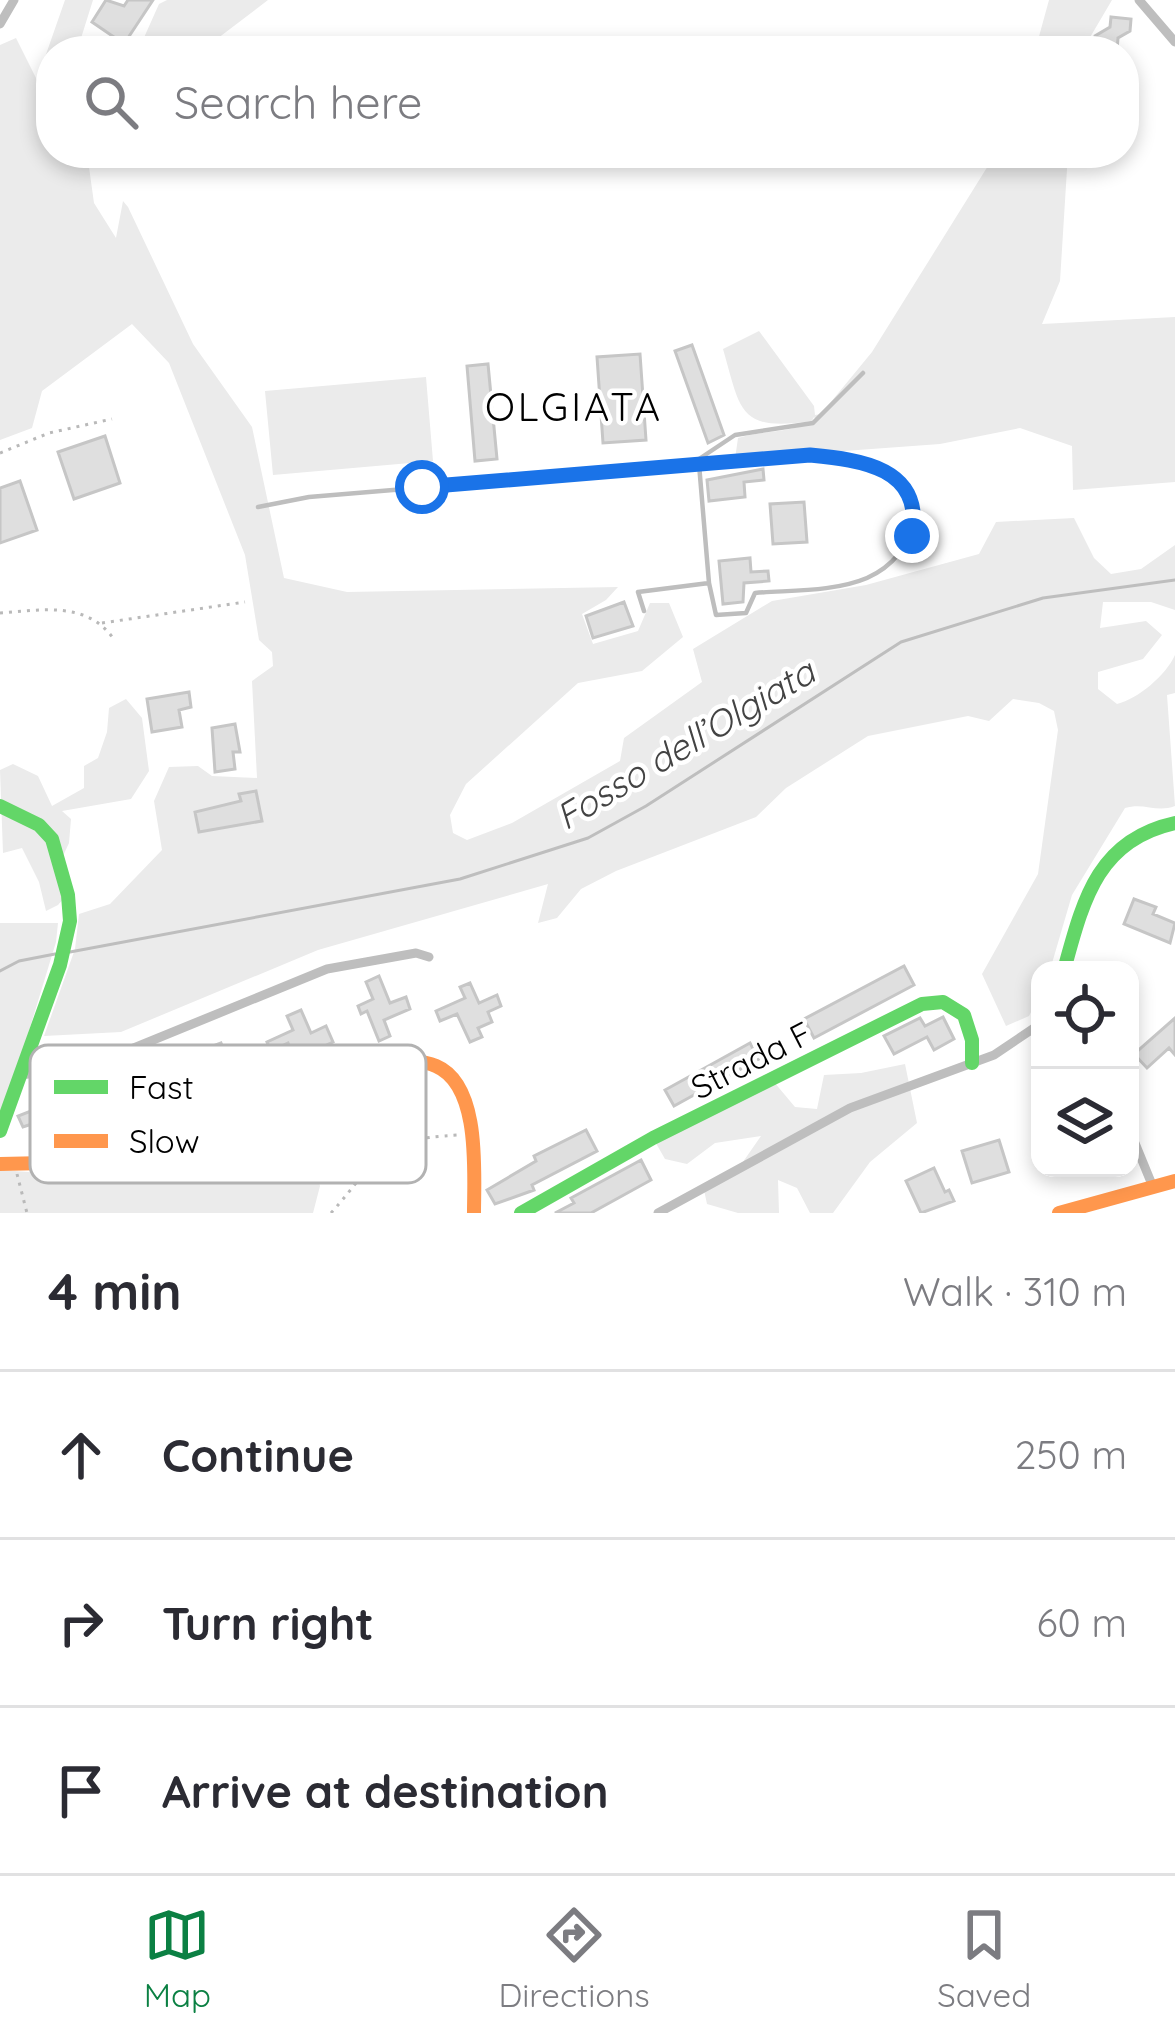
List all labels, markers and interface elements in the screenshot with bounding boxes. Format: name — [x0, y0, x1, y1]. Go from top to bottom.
search box — [36, 36, 1139, 168]
icon: search — [78, 69, 144, 135]
text: Search here — [174, 74, 422, 130]
district label: OLGIATA — [485, 382, 663, 431]
route start — [395, 460, 449, 514]
route end — [885, 509, 939, 563]
water label: Fosso dell’Olgiata — [547, 647, 824, 839]
map controls — [1031, 961, 1139, 1177]
button: locate — [1031, 961, 1139, 1069]
street label: Strada F — [684, 1012, 818, 1107]
legend — [30, 1045, 426, 1183]
text: Fast — [129, 1066, 194, 1107]
button: layers — [1031, 1069, 1139, 1177]
text: Slow — [129, 1120, 200, 1161]
text: 4 min — [48, 1259, 182, 1323]
text: Walk · 310 m — [903, 1267, 1127, 1316]
icon: ahead — [48, 1422, 114, 1488]
text: Continue — [162, 1427, 354, 1483]
text: 250 m — [1015, 1430, 1127, 1479]
icon: right — [48, 1590, 114, 1656]
text: Turn right — [162, 1595, 374, 1651]
text: 60 m — [1037, 1598, 1127, 1647]
icon: arrive — [48, 1758, 114, 1824]
text: Arrive at destination — [162, 1763, 608, 1819]
tab: Map — [144, 1902, 211, 2015]
tab: Directions — [498, 1902, 650, 2015]
tab: Saved — [937, 1902, 1031, 2015]

